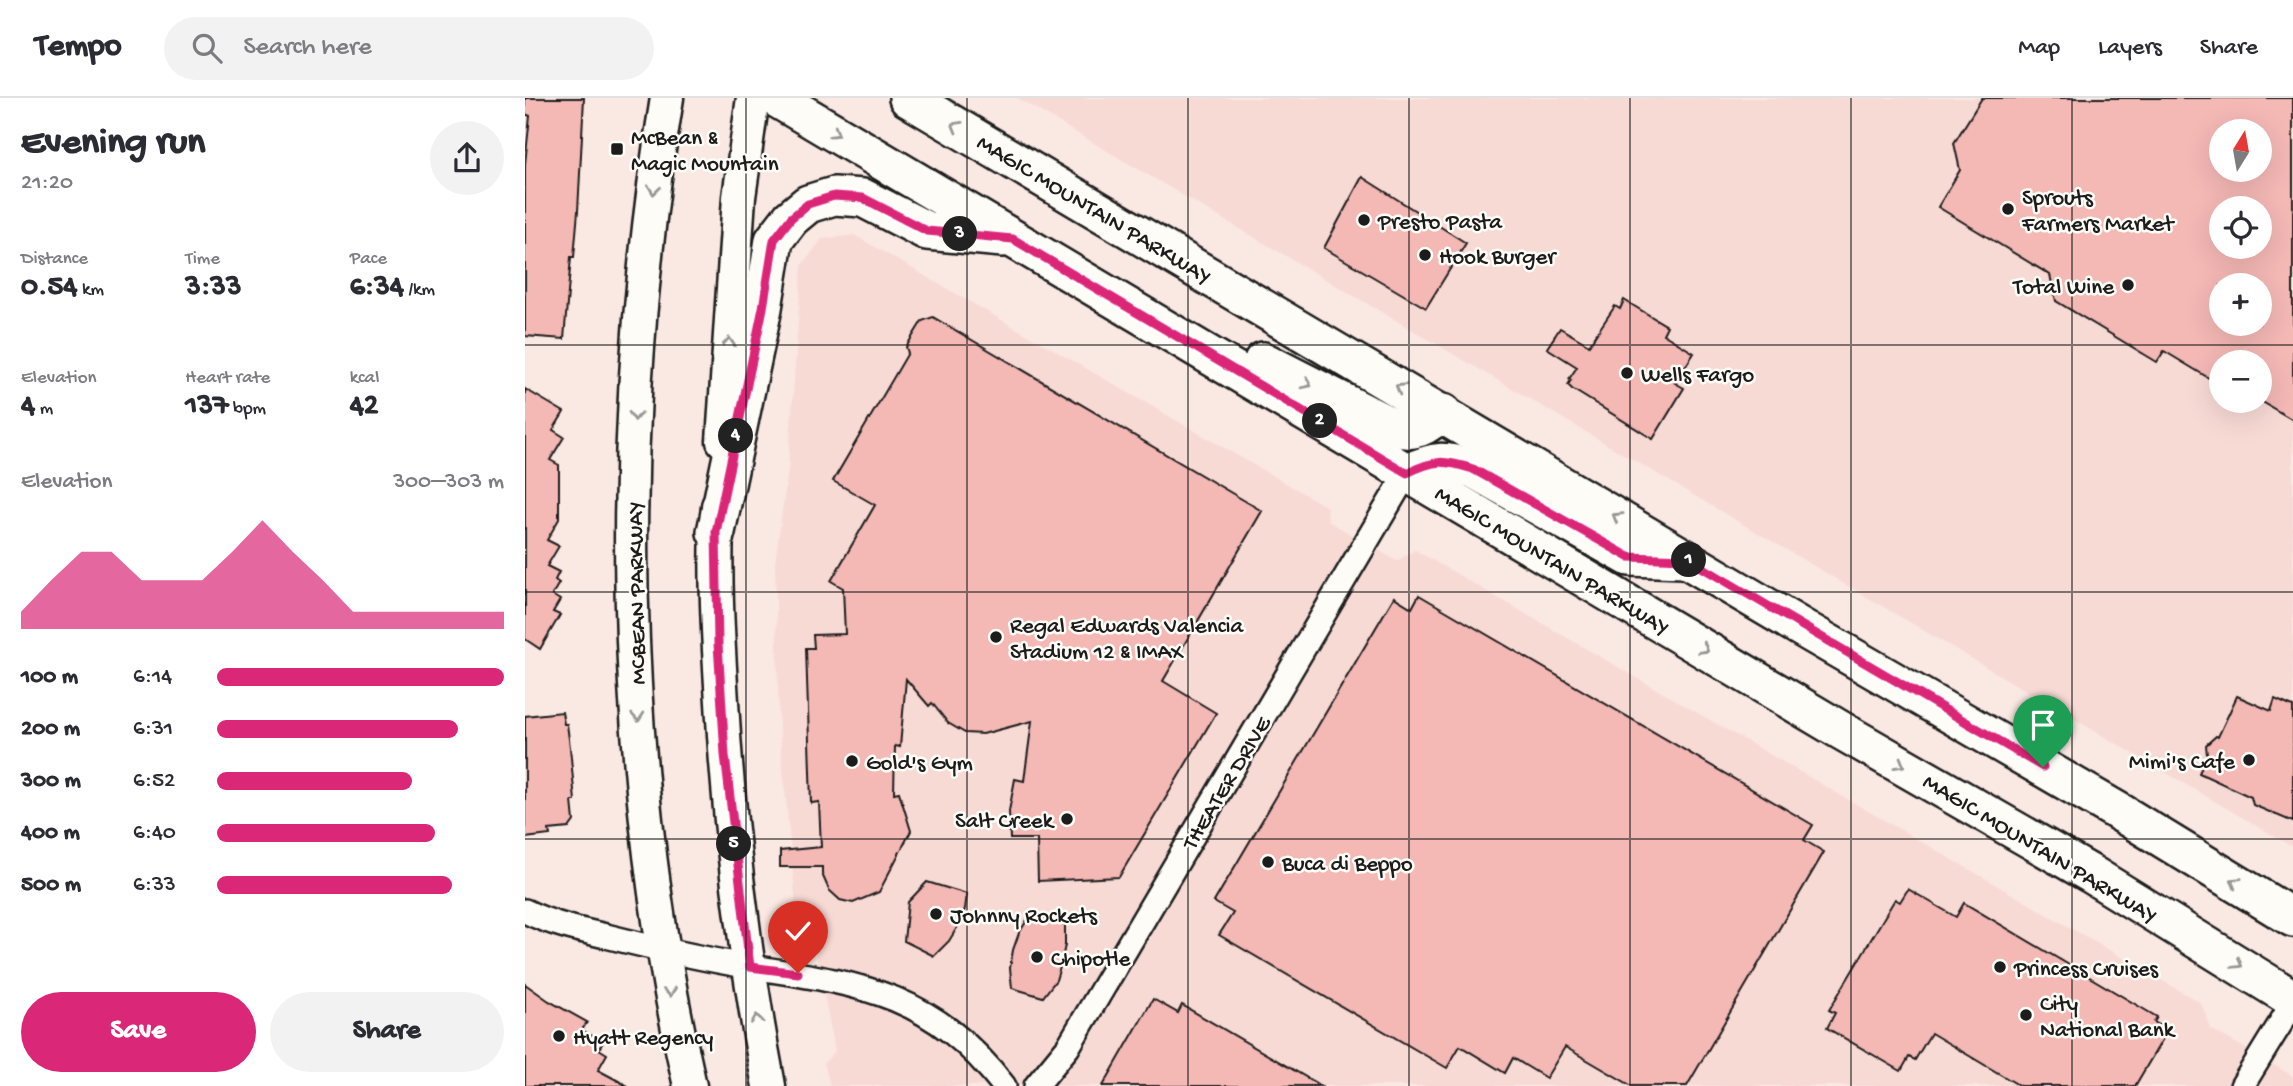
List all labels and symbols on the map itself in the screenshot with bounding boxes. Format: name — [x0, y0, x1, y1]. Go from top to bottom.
north arrow — [2209, 119, 2271, 182]
one-way arrow — [950, 121, 963, 134]
one-way arrow — [828, 125, 841, 138]
place label: McBean & Magic Mountain — [631, 126, 779, 179]
street label: MAGIC MOUNTAIN PARKWAY — [971, 130, 1215, 292]
marker: McBean & Magic Mountain — [609, 141, 625, 157]
one-way arrow — [647, 185, 662, 196]
place label: Sprouts Farmers Market — [2021, 186, 2175, 239]
marker: Sprouts Farmers Market — [2000, 201, 2016, 217]
place label: Presto Pasta — [1377, 210, 1503, 237]
marker: Presto Pasta — [1356, 212, 1372, 228]
pin: 3 — [943, 216, 977, 252]
place label: Hook Burger — [1439, 245, 1557, 272]
marker: Hook Burger — [1417, 247, 1433, 263]
place label: Total Wine — [2011, 275, 2115, 302]
marker: Total Wine — [2120, 277, 2136, 293]
one-way arrow — [722, 336, 737, 347]
place label: Wells Fargo — [1641, 363, 1754, 390]
marker: Wells Fargo — [1619, 365, 1635, 381]
one-way arrow — [1300, 376, 1312, 389]
one-way arrow — [1395, 383, 1408, 396]
pin: 2 — [1303, 404, 1337, 438]
one-way arrow — [627, 412, 643, 422]
pin: 4 — [719, 418, 753, 454]
street label: MAGIC MOUNTAIN PARKWAY — [1429, 481, 1673, 643]
street label: MCBEAN PARKWAY — [623, 501, 654, 685]
one-way arrow — [1612, 512, 1625, 525]
pin: 1 — [1671, 542, 1707, 578]
place label: Regal Edwards Valencia Stadium 12 & IMAX — [1010, 614, 1244, 667]
marker: Regal Edwards Valencia Stadium 12 & IMAX — [988, 629, 1004, 645]
one-way arrow — [1696, 640, 1709, 653]
pin — [2013, 695, 2073, 767]
street label: THEATER DRIVE — [1177, 711, 1279, 857]
one-way arrow — [630, 712, 645, 723]
place label: Mimi's Cafe — [2129, 750, 2236, 777]
place label: Gold's Gym — [866, 751, 973, 778]
marker: Mimi's Cafe — [2241, 752, 2257, 768]
marker: Gold's Gym — [844, 753, 860, 769]
one-way arrow — [1893, 756, 1905, 769]
street label: MAGIC MOUNTAIN PARKWAY — [1917, 769, 2161, 931]
place label: Salt Creek — [955, 809, 1056, 836]
marker: Salt Creek — [1059, 811, 1075, 827]
pin: 5 — [717, 826, 752, 862]
place label: Buca di Beppo — [1281, 852, 1413, 879]
marker: Buca di Beppo — [1260, 854, 1276, 870]
one-way arrow — [2229, 877, 2242, 890]
pin — [768, 901, 828, 973]
place label: Johnny Rockets — [950, 904, 1097, 931]
marker: Johnny Rockets — [928, 906, 944, 922]
place label: Chipotle — [1051, 947, 1132, 974]
marker: Chipotle — [1029, 949, 1045, 965]
one-way arrow — [2230, 956, 2243, 969]
place label: Princess Cruises — [2013, 957, 2159, 984]
marker: Princess Cruises — [1992, 959, 2008, 975]
one-way arrow — [662, 986, 677, 998]
place label: City National Bank — [2040, 992, 2177, 1045]
marker: City National Bank — [2018, 1007, 2034, 1023]
one-way arrow — [749, 1013, 764, 1025]
place label: Hyatt Regency — [573, 1026, 713, 1053]
marker: Hyatt Regency — [551, 1028, 567, 1044]

